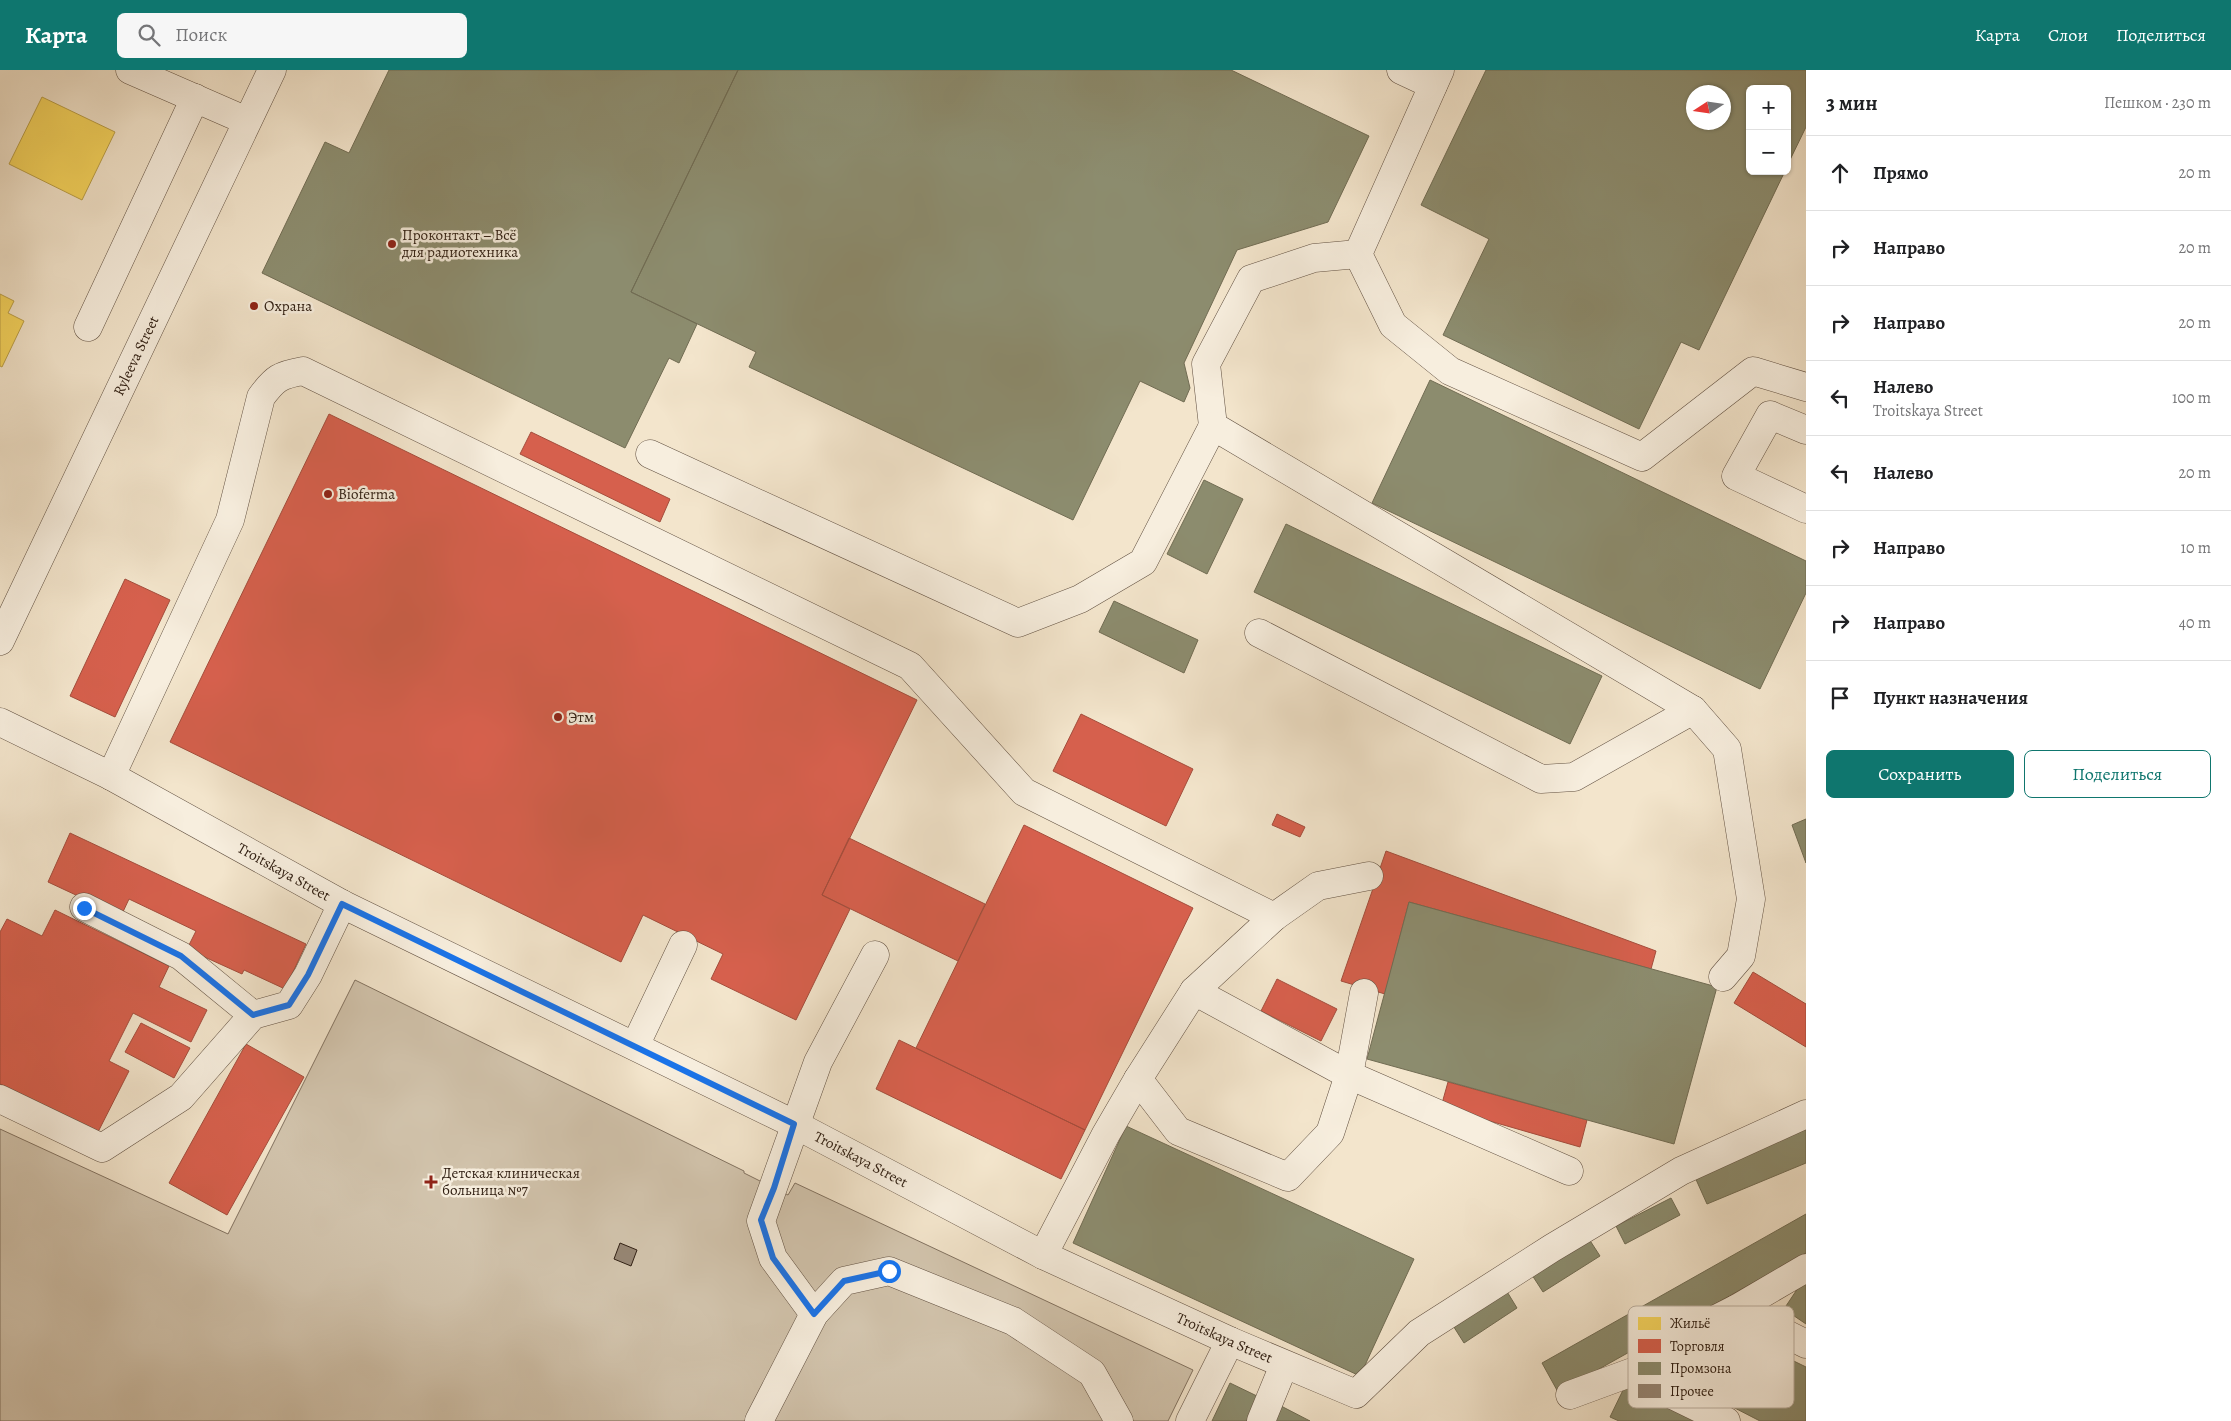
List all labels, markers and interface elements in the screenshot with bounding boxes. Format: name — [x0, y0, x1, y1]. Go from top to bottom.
search box — [117, 13, 467, 58]
text: Карта — [25, 19, 87, 51]
icon: search — [135, 21, 163, 49]
text: Поиск — [175, 22, 227, 48]
text: Карта — [1975, 23, 2020, 47]
text: Слои — [2048, 23, 2088, 47]
text: Поделиться — [2116, 23, 2206, 47]
north arrow — [1686, 85, 1731, 130]
map controls — [1746, 85, 1791, 175]
button: + — [1746, 85, 1791, 130]
text: 3 мин — [1826, 89, 1878, 117]
text: Пешком · 230 m — [2104, 92, 2211, 114]
button: − — [1746, 130, 1791, 175]
icon: ahead — [1826, 159, 1854, 187]
text: Прямо — [1873, 160, 1928, 186]
text: 20 m — [2178, 162, 2211, 184]
place label: Проконтакт – Всё для радиотехника — [401, 225, 518, 262]
icon: right — [1826, 234, 1854, 262]
text: Направо — [1873, 235, 1945, 261]
text: 20 m — [2178, 237, 2211, 259]
marker: Проконтакт – Всё для радиотехника — [386, 238, 398, 250]
place label: Охрана — [264, 296, 312, 316]
marker: Охрана — [248, 300, 260, 312]
icon: right — [1826, 309, 1854, 337]
text: Направо — [1873, 310, 1945, 336]
text: 20 m — [2178, 312, 2211, 334]
street label: Ryleeva Street — [108, 313, 163, 399]
text: Налево — [1873, 374, 1933, 400]
icon: left — [1826, 384, 1854, 412]
text: 100 m — [2172, 387, 2211, 409]
text: Troitskaya Street — [1873, 400, 1983, 422]
icon: left — [1826, 459, 1854, 487]
text: Налево — [1873, 460, 1933, 486]
text: 20 m — [2178, 462, 2211, 484]
place label: Bioferma — [338, 484, 395, 504]
marker: Bioferma — [322, 488, 334, 500]
icon: right — [1826, 534, 1854, 562]
text: Направо — [1873, 535, 1945, 561]
text: 10 m — [2181, 537, 2211, 559]
icon: right — [1826, 609, 1854, 637]
text: Направо — [1873, 610, 1945, 636]
text: 40 m — [2179, 612, 2211, 634]
icon: arrive — [1826, 684, 1854, 712]
text: Пункт назначения — [1873, 685, 2028, 711]
place label: Этм — [568, 707, 594, 727]
marker: Этм — [552, 711, 564, 723]
button: Сохранить — [1826, 750, 2014, 798]
button: Поделиться — [2024, 750, 2211, 798]
street label: Troitskaya Street — [234, 838, 334, 906]
route end — [73, 897, 96, 920]
street label: Troitskaya Street — [811, 1126, 911, 1192]
place label: Детская клиническая больница №7 — [442, 1163, 580, 1200]
marker: Детская клиническая больница №7 — [424, 1175, 438, 1189]
route start — [878, 1260, 901, 1283]
legend — [1628, 1306, 1794, 1408]
street label: Troitskaya Street — [1173, 1308, 1276, 1368]
text: Жильё — [1670, 1314, 1710, 1333]
text: Торговля — [1670, 1337, 1725, 1356]
text: Промзона — [1670, 1359, 1732, 1378]
text: Прочее — [1670, 1382, 1714, 1401]

